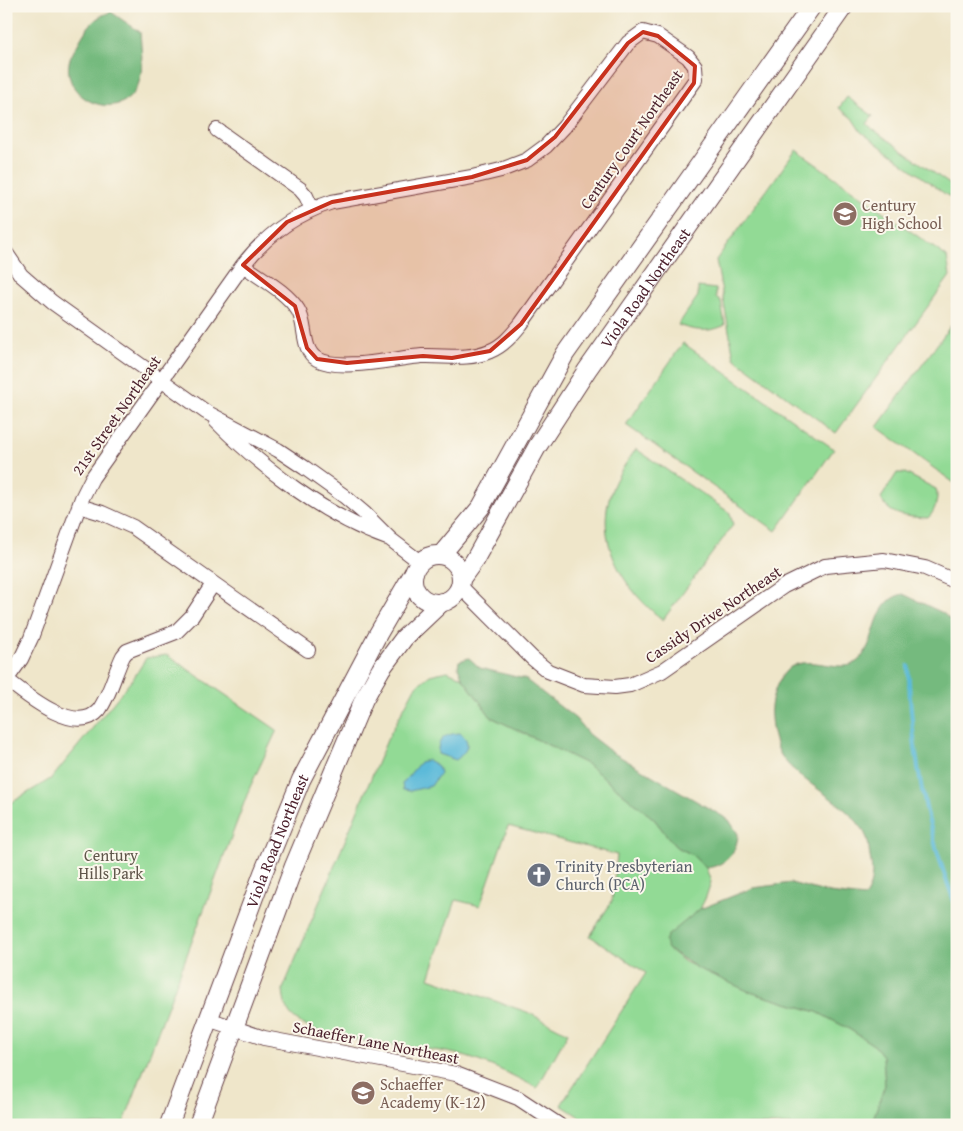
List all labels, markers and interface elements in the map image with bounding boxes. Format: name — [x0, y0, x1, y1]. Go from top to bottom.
street label: Century Court Northeast — [574, 64, 689, 214]
place label: Century High School — [862, 193, 943, 235]
school or university icon: Century High School — [832, 201, 858, 227]
street label: Viola Road Northeast — [594, 222, 696, 353]
street label: 21st Street Northeast — [65, 350, 167, 480]
street label: Cassidy Drive Northeast — [640, 559, 786, 669]
street label: Viola Road Northeast — [239, 769, 315, 911]
park label: Century Hills Park — [79, 843, 144, 885]
place label: Trinity Presbyterian Church (PCA) — [556, 854, 693, 896]
church icon: Trinity Presbyterian Church (PCA) — [526, 862, 552, 888]
street label: Schaeffer Lane Northeast — [291, 1014, 462, 1070]
place label: Schaeffer Academy (K-12) — [380, 1072, 486, 1114]
school or university icon: Schaeffer Academy (K-12) — [350, 1080, 376, 1106]

